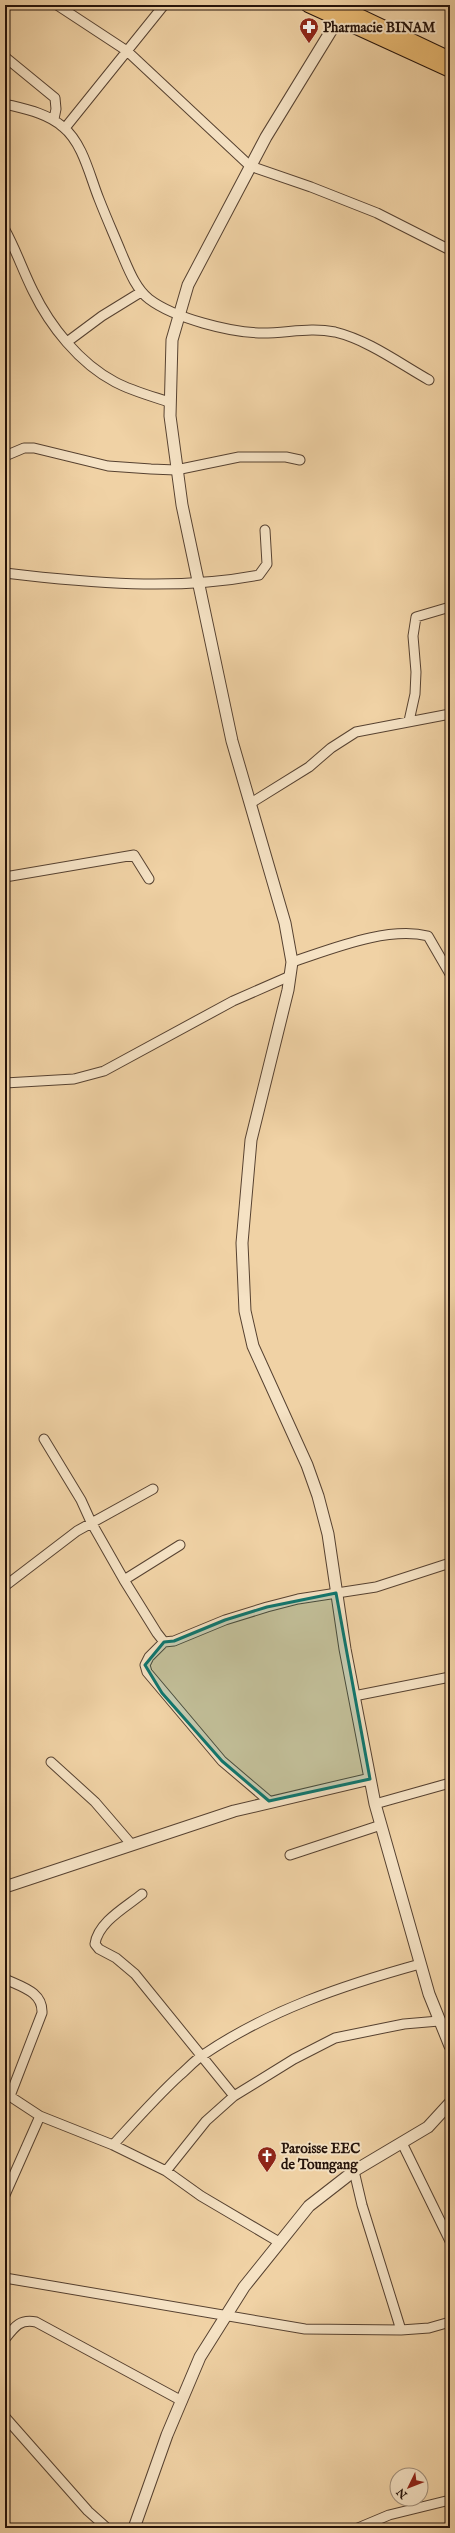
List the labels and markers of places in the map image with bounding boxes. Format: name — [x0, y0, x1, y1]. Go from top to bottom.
pharmacy icon: Pharmacie BINAM — [298, 16, 320, 44]
place label: Pharmacie BINAM — [323, 19, 436, 37]
place label: Paroisse EEC de Toungang — [281, 2140, 360, 2174]
church icon: Paroisse EEC de Toungang — [256, 2145, 278, 2173]

